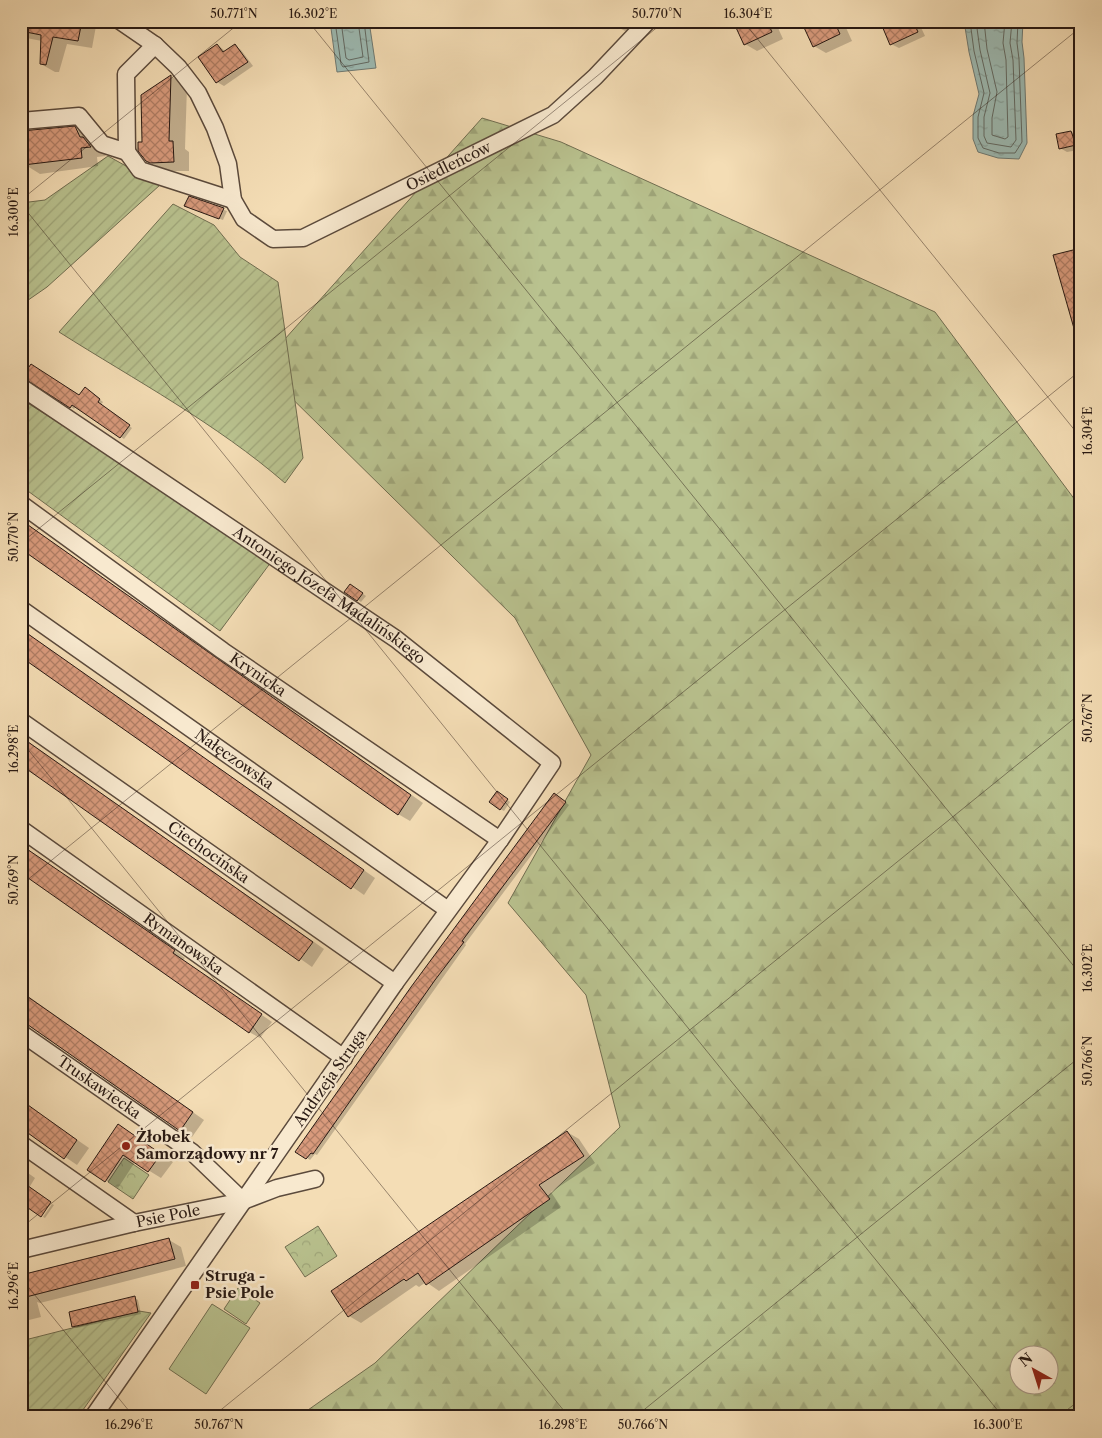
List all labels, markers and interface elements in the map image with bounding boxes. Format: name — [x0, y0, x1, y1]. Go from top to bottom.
text: 50.771°N — [210, 6, 258, 21]
text: 16.302°E — [289, 6, 337, 21]
text: 50.770°N — [632, 6, 682, 21]
text: 16.304°E — [724, 6, 772, 21]
street label: Osiedleńców — [403, 137, 494, 195]
text: 16.300°E — [6, 187, 21, 237]
text: 16.304°E — [1080, 407, 1095, 455]
text: 50.770°N — [6, 512, 21, 562]
street label: Antoniego Józefa Madalińskiego — [229, 522, 430, 668]
street label: Krynicka — [226, 648, 290, 700]
text: 50.767°N — [1080, 693, 1095, 743]
text: 16.298°E — [6, 725, 21, 773]
street label: Nałęczowska — [191, 725, 278, 793]
street label: Ciechocińska — [164, 817, 253, 887]
text: 50.769°N — [6, 855, 21, 905]
street label: Rymanowska — [140, 909, 227, 979]
text: 16.302°E — [1080, 944, 1095, 992]
street label: Andrzeja Struga — [289, 1026, 370, 1131]
text: 50.766°N — [1080, 1036, 1095, 1086]
street label: Truskawiecka — [54, 1051, 145, 1123]
place label: Żłobek Samorządowy nr 7 — [136, 1127, 278, 1163]
marker: Żłobek Samorządowy nr 7 — [120, 1140, 132, 1152]
street label: Psie Pole — [134, 1200, 202, 1231]
text: 16.296°E — [6, 1262, 21, 1310]
place label: Struga - Psie Pole — [205, 1266, 274, 1302]
marker: Struga - Psie Pole — [189, 1279, 201, 1291]
north arrow — [1010, 1346, 1060, 1396]
text: N — [1015, 1349, 1036, 1371]
text: 16.296°E — [105, 1417, 153, 1432]
text: 50.767°N — [194, 1417, 244, 1432]
text: 16.298°E — [539, 1417, 587, 1432]
text: 50.766°N — [618, 1417, 668, 1432]
text: 16.300°E — [973, 1417, 1023, 1432]

